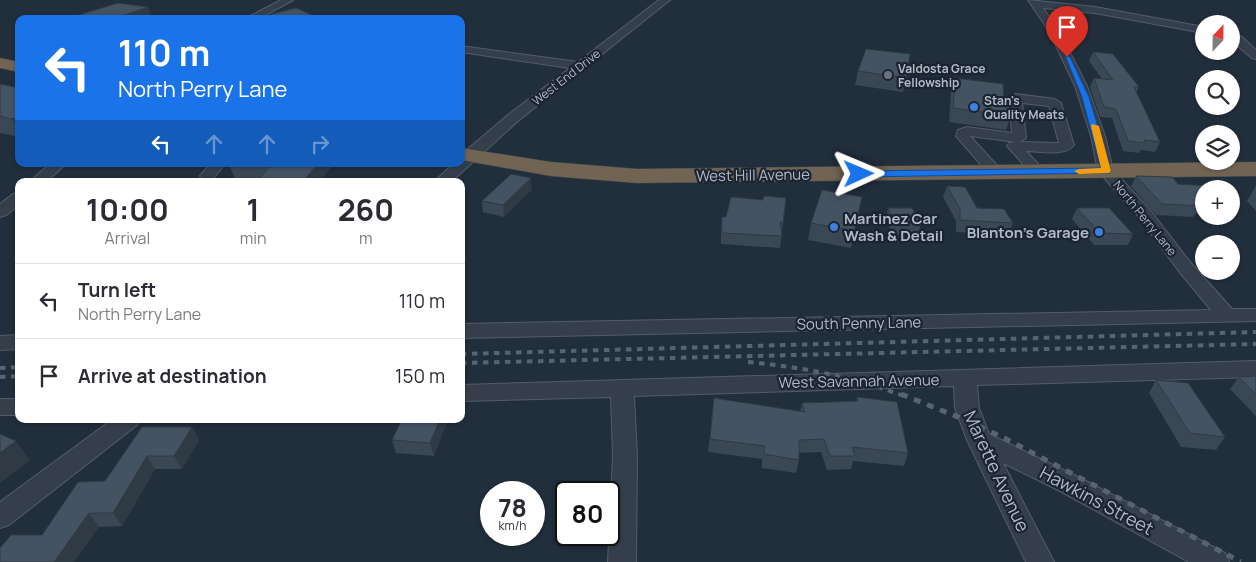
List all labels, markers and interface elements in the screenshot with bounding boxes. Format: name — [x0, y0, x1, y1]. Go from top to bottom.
pin — [1046, 6, 1088, 57]
icon: arrive — [1053, 13, 1081, 41]
north arrow — [1195, 15, 1240, 60]
map controls — [1195, 15, 1240, 280]
text: 110 m — [118, 29, 210, 77]
icon: left — [35, 35, 100, 100]
street label: West End Drive — [528, 45, 604, 109]
place label: Valdosta Grace Fellowship — [898, 60, 985, 91]
marker: Valdosta Grace Fellowship — [882, 69, 894, 81]
button: search — [1195, 70, 1240, 115]
text: North Perry Lane — [118, 74, 287, 104]
place label: Stan's Quality Meats — [984, 92, 1065, 123]
marker: Stan's Quality Meats — [968, 101, 980, 113]
button: layers — [1195, 125, 1240, 170]
icon: left — [147, 130, 175, 158]
icon: ahead — [200, 130, 228, 158]
icon: ahead — [253, 130, 281, 158]
icon: right — [306, 130, 334, 158]
position arrow — [832, 147, 884, 199]
street label: West Hill Avenue — [696, 164, 810, 186]
street label: North Perry Lane — [1109, 177, 1181, 259]
button: + — [1195, 180, 1240, 225]
text: 10:00 — [86, 189, 169, 230]
text: 1 — [247, 189, 260, 230]
text: 260 — [338, 189, 394, 230]
place label: Martinez Car Wash & Detail — [844, 208, 943, 246]
marker: Martinez Car Wash & Detail — [828, 221, 840, 233]
place label: Blanton's Garage — [967, 222, 1089, 243]
marker: Blanton's Garage — [1093, 226, 1105, 238]
text: Arrival — [105, 227, 150, 249]
text: min — [240, 227, 267, 249]
text: m — [359, 227, 373, 249]
button: − — [1195, 235, 1240, 280]
text: Turn left — [78, 277, 156, 303]
icon: left — [35, 287, 63, 315]
text: 110 m — [399, 288, 445, 314]
text: North Perry Lane — [78, 303, 201, 325]
street label: South Penny Lane — [797, 311, 922, 335]
icon: arrive — [35, 362, 63, 390]
text: Arrive at destination — [78, 363, 267, 389]
text: 150 m — [395, 363, 445, 389]
street label: West Savannah Avenue — [778, 369, 940, 393]
street label: Marette Avenue — [958, 407, 1036, 535]
street label: Hawkins Street — [1036, 460, 1158, 540]
speed limit sign: 80 — [555, 481, 620, 546]
text: 78 — [498, 490, 527, 525]
text: km/h — [499, 517, 526, 534]

